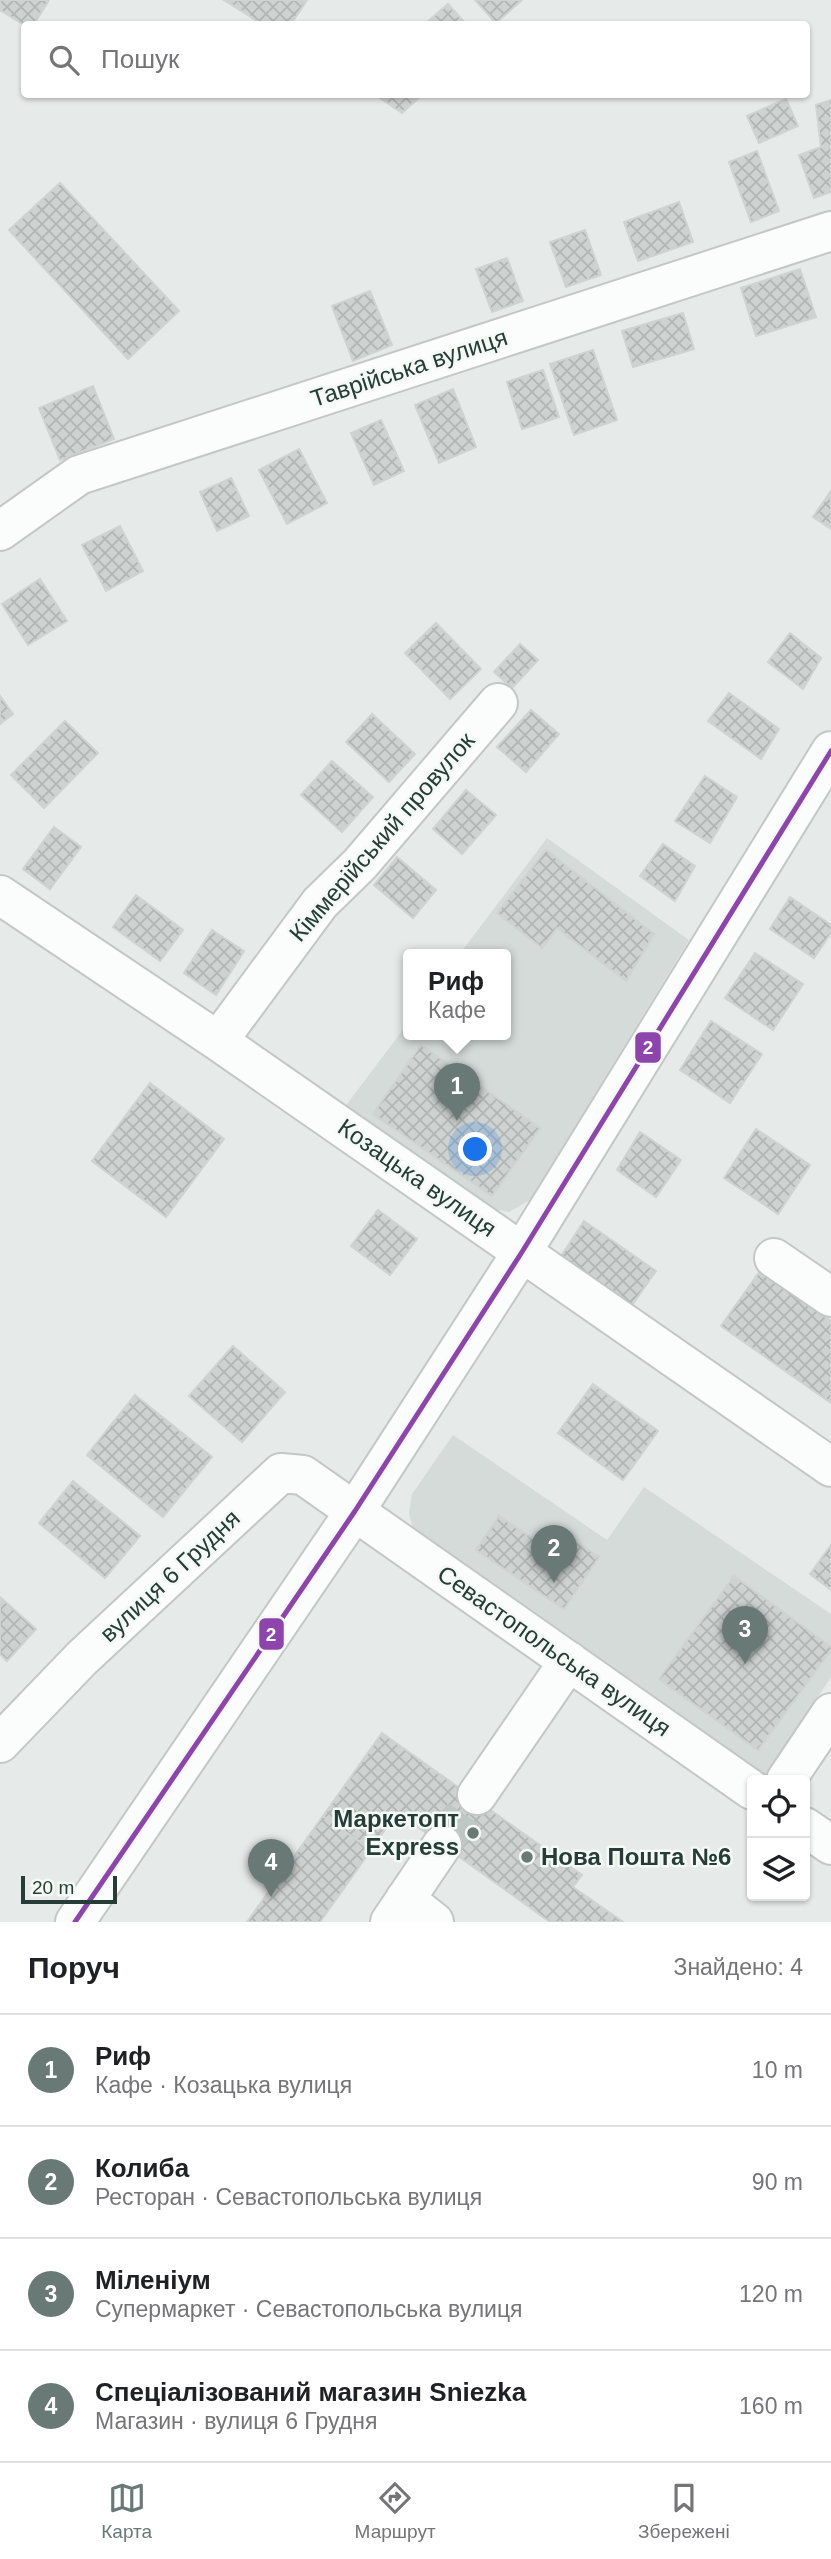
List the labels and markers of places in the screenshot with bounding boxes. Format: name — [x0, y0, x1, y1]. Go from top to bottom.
pin: 1 — [434, 1063, 480, 1121]
pin: 2 — [531, 1525, 577, 1583]
pin: 3 — [722, 1606, 768, 1664]
place label: Маркетопт Express — [333, 1805, 459, 1860]
marker: Маркетопт Express — [465, 1825, 481, 1841]
pin: 4 — [248, 1839, 294, 1897]
place label: Нова Пошта №6 — [541, 1843, 731, 1870]
marker: Нова Пошта №6 — [519, 1849, 535, 1865]

